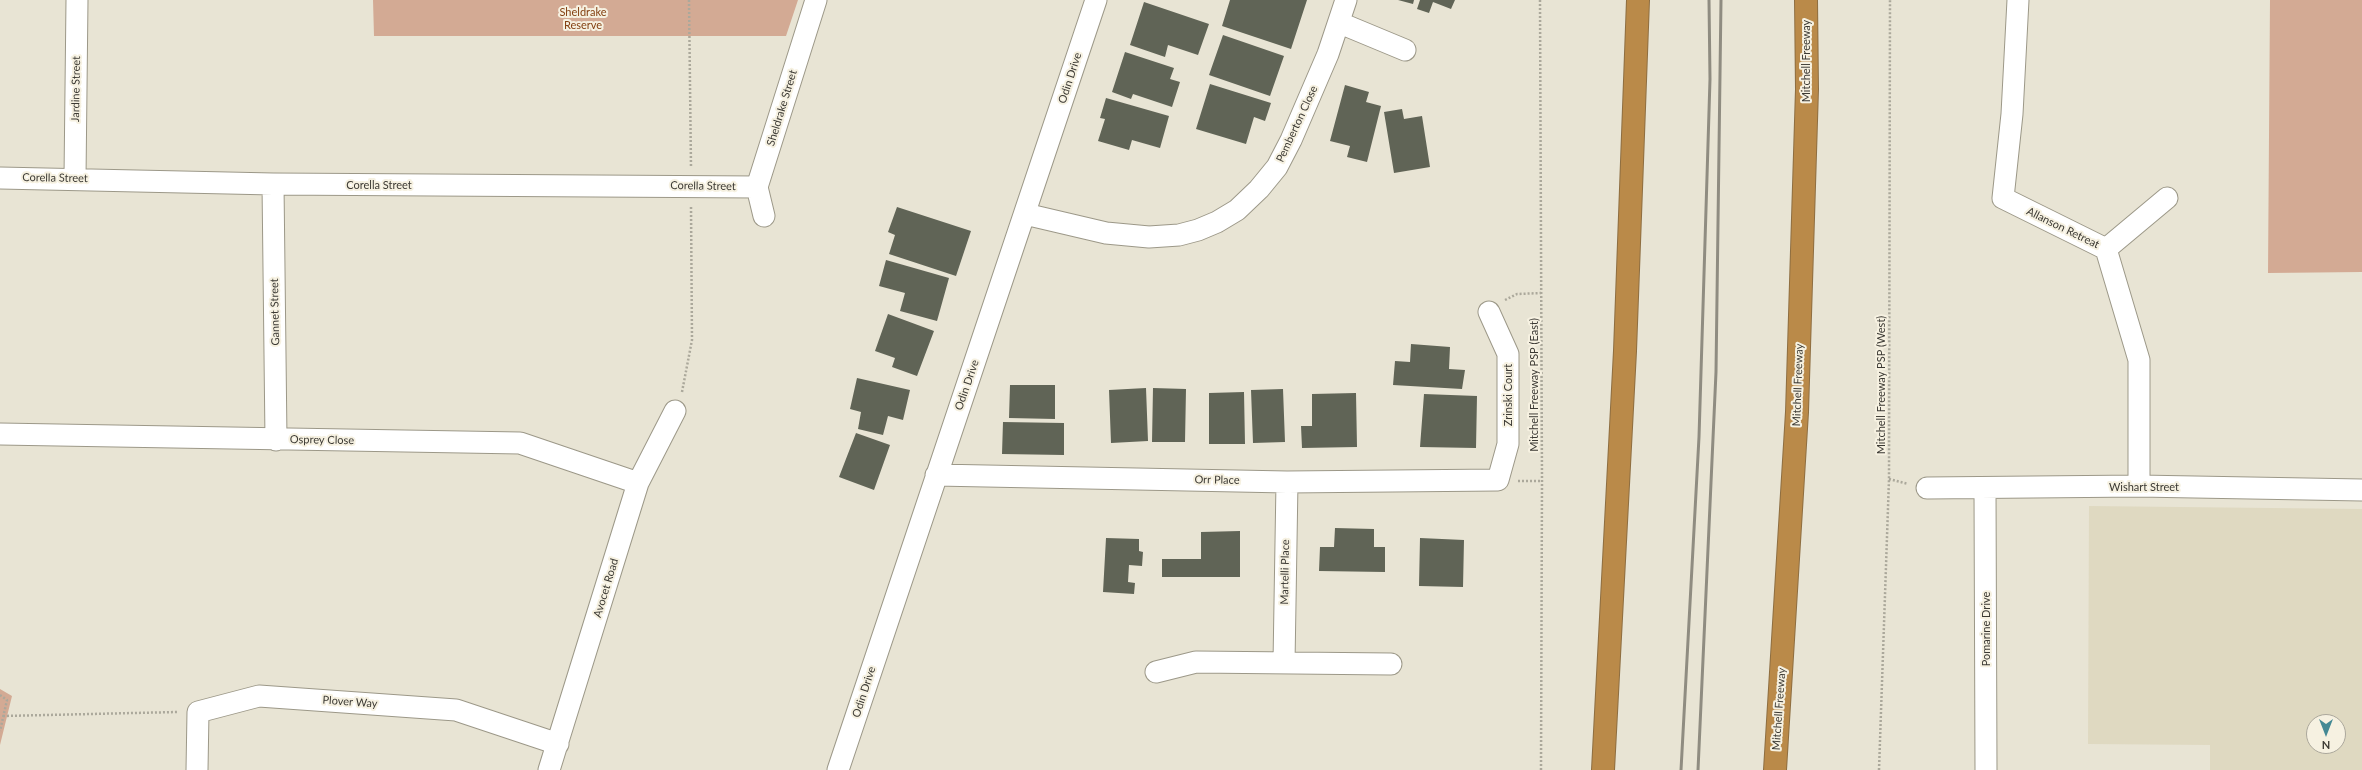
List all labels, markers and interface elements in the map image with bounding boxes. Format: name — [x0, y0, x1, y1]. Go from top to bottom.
park label: Sheldrake Reserve — [559, 5, 607, 31]
street label: Mitchell Freeway — [1799, 20, 1813, 102]
street label: Odin Drive — [1056, 51, 1084, 105]
street label: Jardine Street — [69, 56, 83, 122]
street label: Sheldrake Street — [764, 68, 800, 148]
street label: Pemberton Close — [1273, 84, 1321, 164]
street label: Corella Street — [22, 171, 88, 185]
street label: Corella Street — [346, 178, 412, 192]
street label: Corella Street — [670, 179, 736, 193]
street label: Allanson Retreat — [2024, 205, 2102, 251]
street label: Gannet Street — [268, 278, 282, 346]
street label: Mitchell Freeway PSP (West) — [1874, 316, 1888, 454]
street label: Mitchell Freeway PSP (East) — [1527, 318, 1541, 452]
street label: Mitchell Freeway — [1790, 344, 1806, 426]
street label: Odin Drive — [952, 358, 982, 412]
street label: Zrinski Court — [1501, 364, 1515, 426]
street label: Osprey Close — [290, 433, 354, 447]
street label: Orr Place — [1194, 473, 1240, 487]
street label: Wishart Street — [2109, 480, 2179, 494]
street label: Martelli Place — [1278, 539, 1292, 605]
street label: Avocet Road — [591, 557, 621, 619]
street label: Pomarine Drive — [1979, 592, 1993, 666]
street label: Odin Drive — [850, 665, 878, 719]
street label: Mitchell Freeway — [1770, 667, 1788, 751]
street label: Plover Way — [322, 693, 378, 711]
north arrow — [2306, 714, 2346, 754]
text: N — [2322, 739, 2330, 752]

